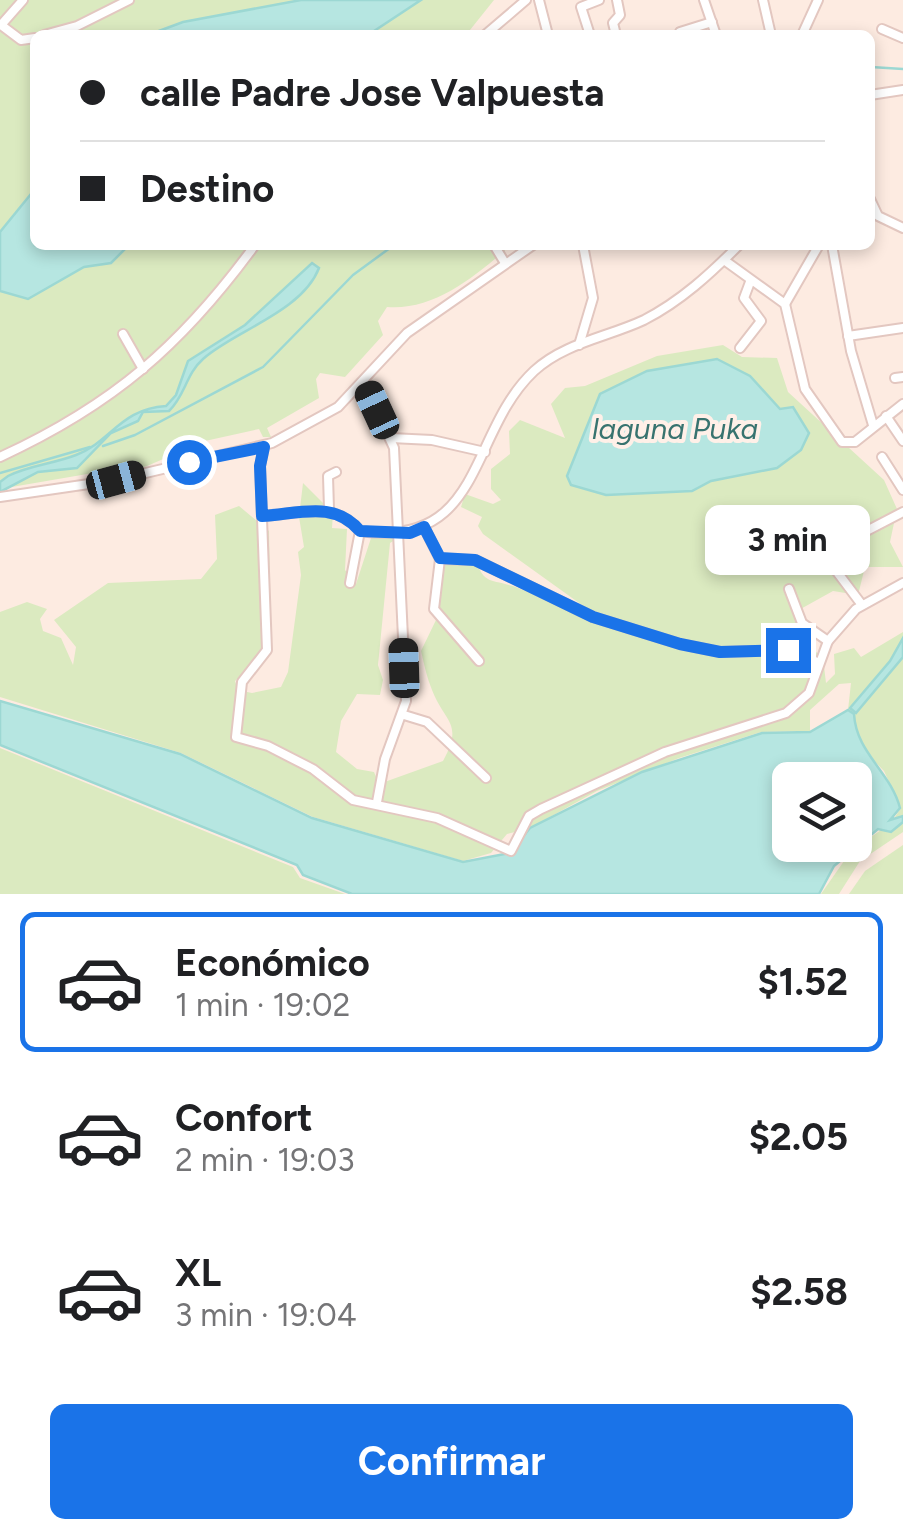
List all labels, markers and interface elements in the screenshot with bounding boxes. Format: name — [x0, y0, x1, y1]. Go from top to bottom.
text: calle Padre Jose Valpuesta — [140, 70, 604, 116]
text: Destino — [140, 166, 274, 212]
car — [351, 376, 403, 444]
water label: laguna Puka — [592, 410, 758, 447]
route start — [167, 440, 212, 485]
car — [83, 458, 149, 502]
callout: 3 min — [706, 505, 870, 575]
text: 3 min — [748, 521, 827, 559]
route end — [766, 628, 811, 673]
car — [388, 637, 420, 699]
map controls — [772, 762, 872, 862]
button: layers — [772, 762, 872, 862]
icon: car — [55, 937, 145, 1027]
text: Económico — [175, 940, 370, 986]
text: $1.52 — [757, 959, 848, 1005]
text: 1 min · 19:02 — [175, 986, 350, 1024]
icon: car — [55, 1092, 145, 1182]
text: Confort — [175, 1095, 312, 1141]
text: $2.05 — [749, 1114, 848, 1160]
text: 2 min · 19:03 — [175, 1141, 355, 1179]
icon: car — [55, 1247, 145, 1337]
text: XL — [175, 1250, 221, 1296]
text: $2.58 — [750, 1269, 848, 1315]
text: 3 min · 19:04 — [175, 1296, 357, 1334]
button: Confirmar — [50, 1404, 853, 1519]

